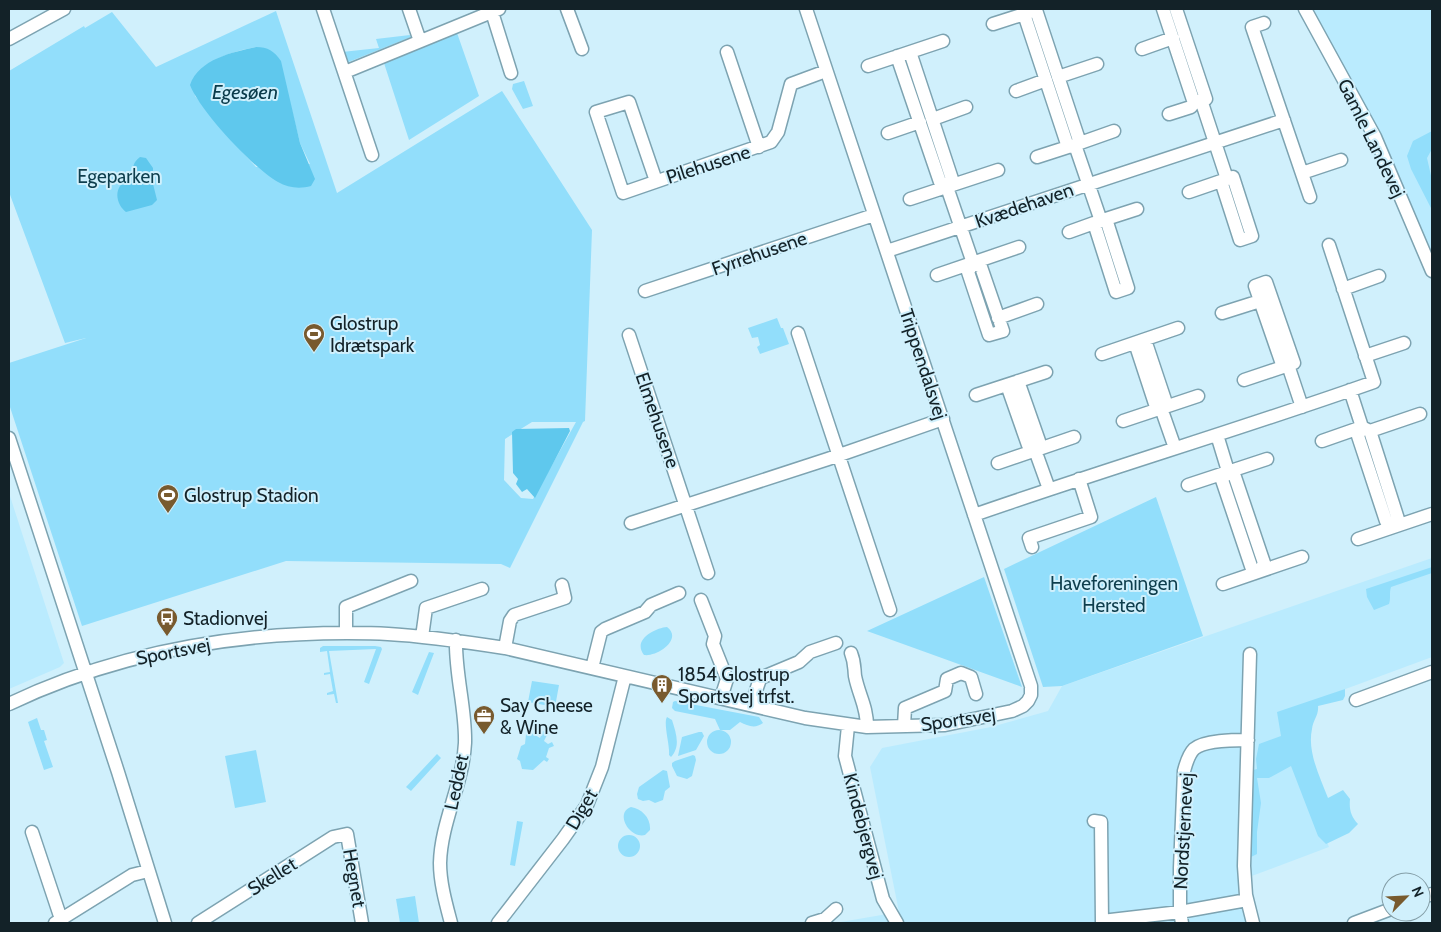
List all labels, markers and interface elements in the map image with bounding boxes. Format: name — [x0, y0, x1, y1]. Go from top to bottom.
street label: Gamle Landevej — [1333, 75, 1410, 201]
water label: Egesøen — [212, 80, 278, 104]
street label: Pilehusene — [663, 140, 753, 189]
park label: Egeparken — [77, 165, 161, 188]
street label: Kvædehaven — [972, 178, 1076, 233]
street label: Fyrrehusene — [709, 226, 810, 280]
street label: Trippendalsvej — [895, 306, 952, 422]
place label: Glostrup Idrætspark — [330, 312, 415, 357]
sports icon: Glostrup Idrætspark — [302, 322, 326, 353]
street label: Elmehusene — [630, 369, 685, 471]
sports icon: Glostrup Stadion — [156, 483, 180, 514]
place label: Glostrup Stadion — [184, 484, 319, 507]
park label: Haveforeningen Hersted — [1050, 572, 1178, 617]
bus stop icon: Stadionvej — [155, 606, 179, 637]
place label: Stadionvej — [183, 607, 268, 630]
street label: Sportsvej — [134, 633, 212, 670]
place label: 1854 Glostrup Sportsvej trfst. — [678, 663, 794, 708]
building icon: 1854 Glostrup Sportsvej trfst. — [650, 673, 674, 704]
place label: Say Cheese & Wine — [500, 694, 593, 739]
street label: Sportsvej — [919, 703, 997, 736]
office icon: Say Cheese & Wine — [472, 704, 496, 735]
street label: Leddet — [439, 752, 474, 812]
street label: Kindebjergvej — [838, 771, 889, 882]
street label: Nordstjernevej — [1169, 772, 1198, 890]
street label: Diget — [561, 784, 603, 834]
street label: Hegnet — [338, 847, 371, 910]
street label: Skellet — [243, 852, 302, 900]
north arrow — [1381, 872, 1431, 922]
text: N — [1408, 884, 1428, 900]

